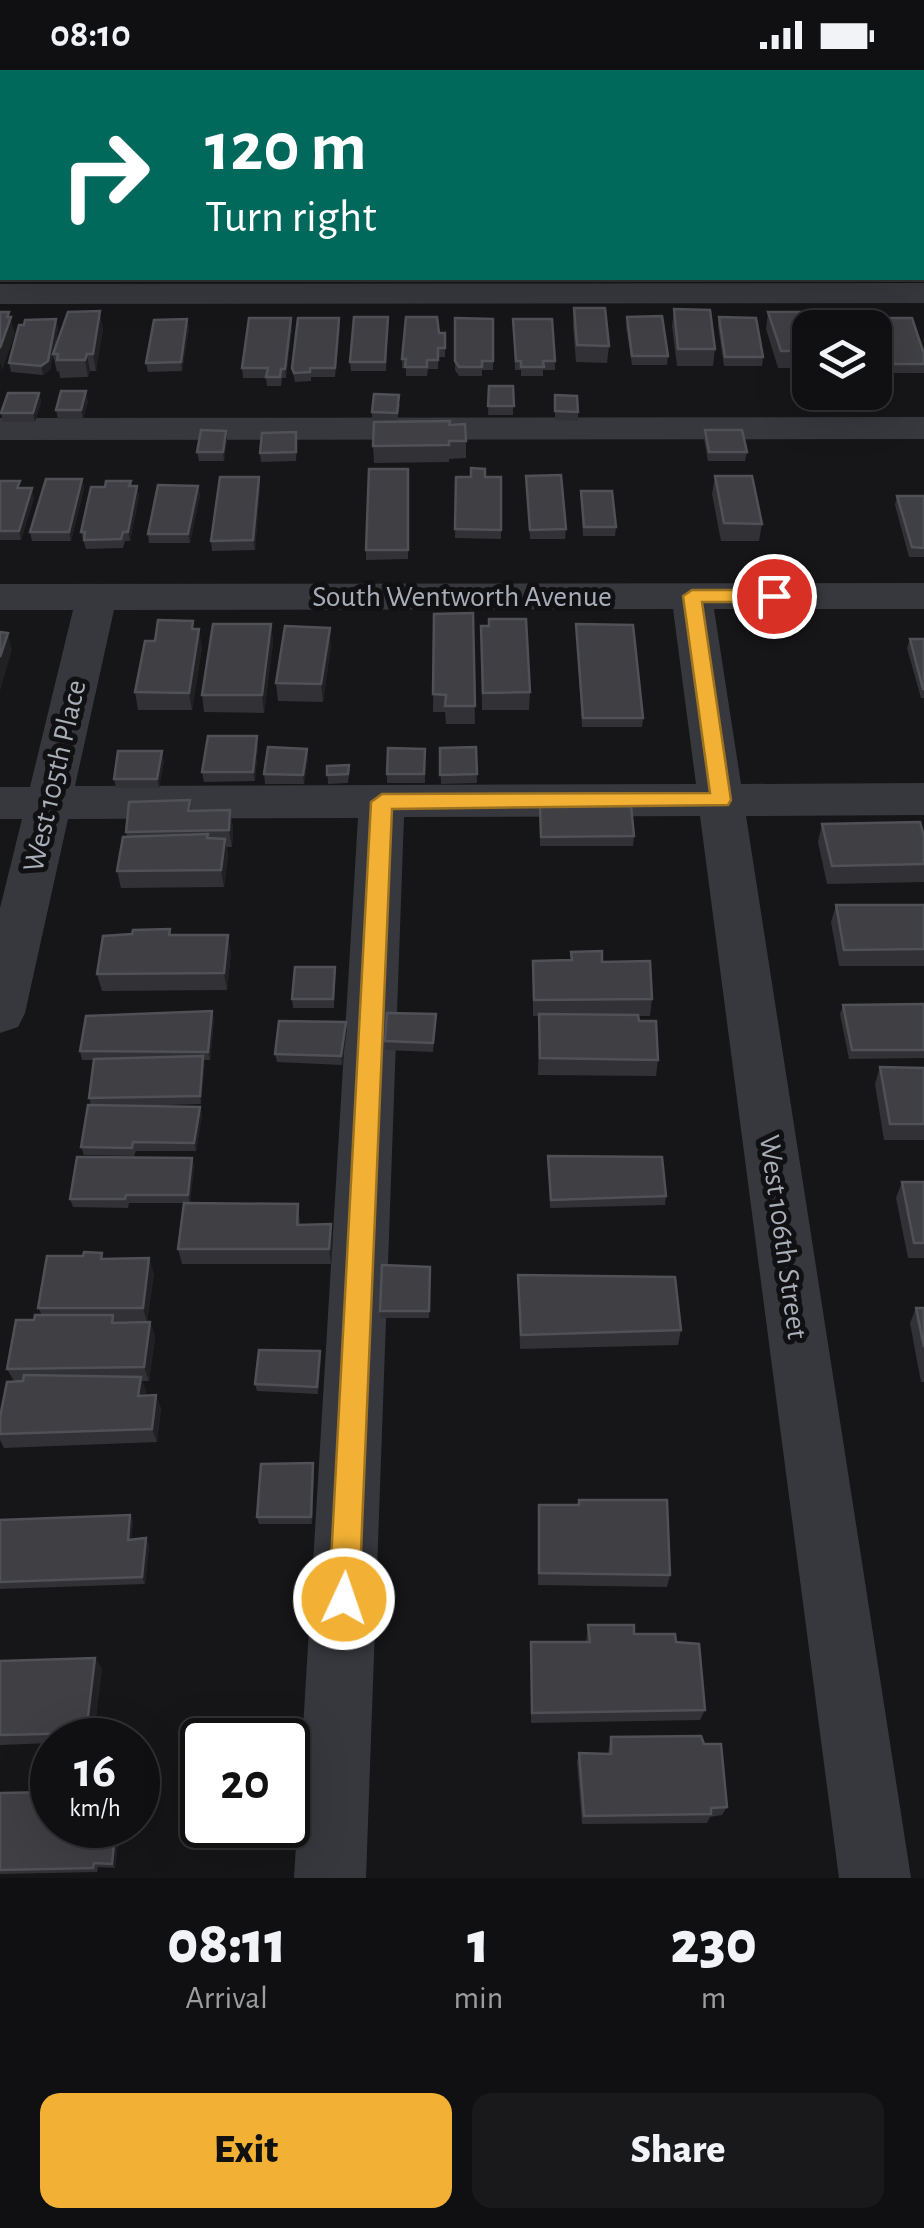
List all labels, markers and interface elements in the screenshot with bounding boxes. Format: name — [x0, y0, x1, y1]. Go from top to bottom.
text: 08:10 — [50, 16, 131, 54]
icon: right — [40, 110, 170, 240]
text: 120 m — [205, 113, 367, 183]
text: Turn right — [205, 195, 377, 240]
map controls — [792, 310, 892, 410]
button: layers — [792, 310, 892, 410]
pin — [732, 554, 817, 639]
icon: arrive — [747, 569, 802, 624]
street label: South Wentworth Avenue — [312, 582, 612, 612]
street label: West 105th Place — [18, 677, 92, 875]
street label: West 106th Street — [754, 1133, 812, 1341]
position arrow — [292, 1547, 396, 1651]
speed limit sign: 20 — [180, 1718, 310, 1848]
text: 16 — [74, 1746, 116, 1796]
text: km/h — [69, 1796, 121, 1821]
text: 08:11 — [167, 1914, 286, 1974]
text: 1 — [467, 1914, 489, 1974]
text: 230 — [671, 1914, 757, 1974]
text: Arrival — [186, 1982, 268, 2014]
text: min — [453, 1982, 503, 2014]
text: m — [701, 1982, 726, 2014]
button: Exit — [40, 2093, 452, 2208]
button: Share — [472, 2093, 884, 2208]

